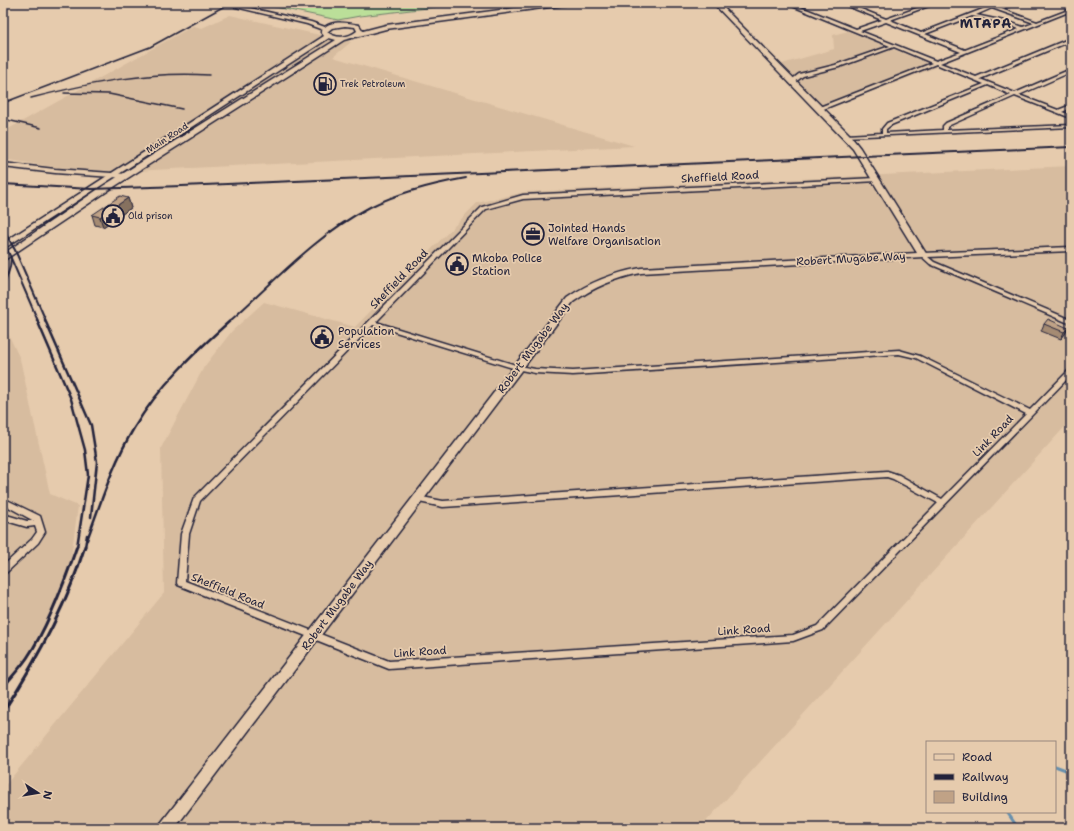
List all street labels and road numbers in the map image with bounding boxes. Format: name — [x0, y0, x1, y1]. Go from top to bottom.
street label: Main Road — [144, 120, 191, 156]
street label: Sheffield Road — [681, 167, 759, 187]
street label: Sheffield Road — [367, 246, 431, 312]
street label: Robert Mugabe Way — [796, 249, 906, 269]
street label: Robert Mugabe Way — [494, 300, 572, 396]
street label: Link Road — [969, 412, 1017, 460]
street label: Robert Mugabe Way — [298, 557, 376, 653]
street label: Sheffield Road — [189, 569, 267, 613]
street label: Link Road — [717, 621, 771, 639]
street label: Link Road — [393, 643, 447, 661]

